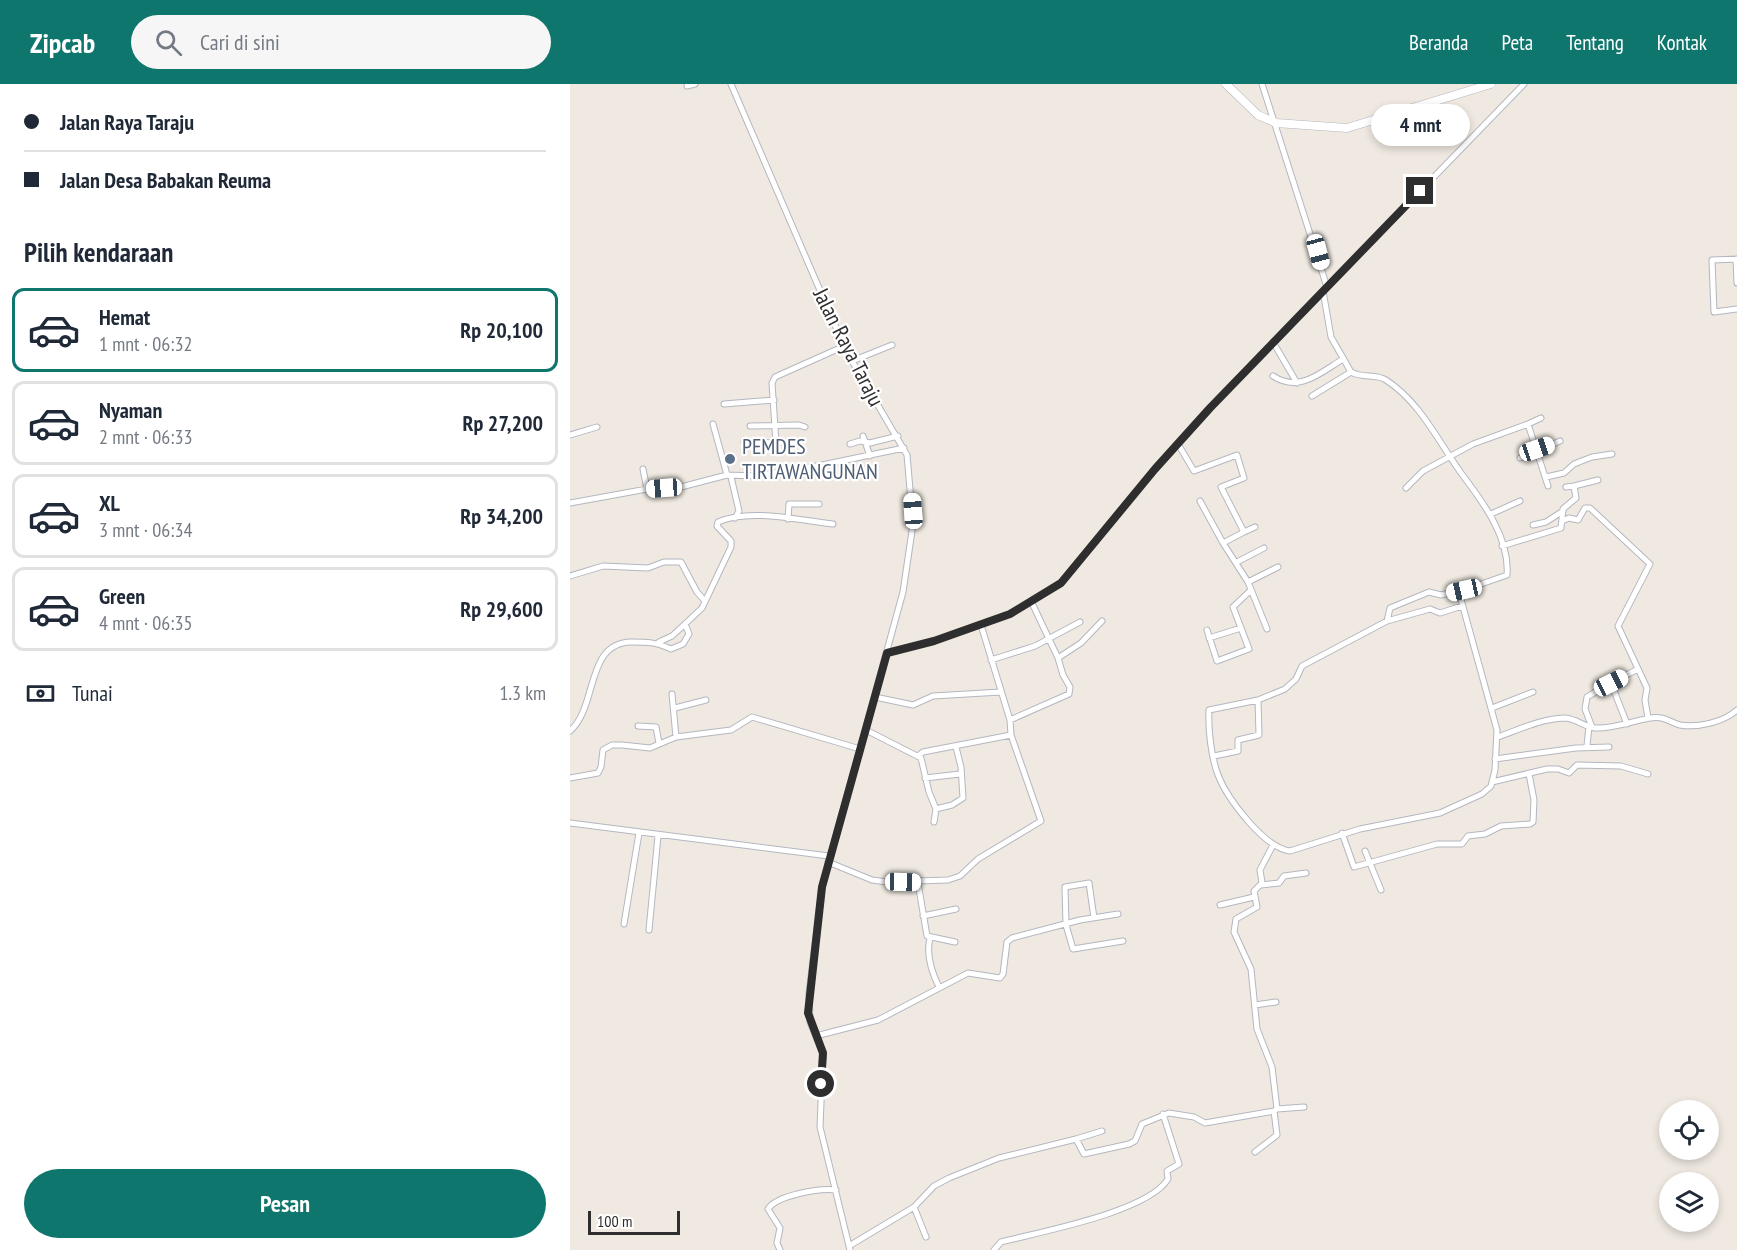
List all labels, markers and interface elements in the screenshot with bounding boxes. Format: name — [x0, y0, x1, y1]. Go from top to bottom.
search box — [131, 15, 551, 69]
text: Zipcab — [30, 24, 95, 61]
icon: search — [152, 26, 185, 59]
text: Cari di sini — [200, 28, 280, 56]
text: Beranda — [1409, 29, 1469, 56]
text: Peta — [1502, 29, 1533, 56]
text: Tentang — [1566, 29, 1624, 56]
text: Kontak — [1657, 29, 1707, 56]
callout: 4 mnt — [1370, 104, 1470, 146]
text: Jalan Raya Taraju — [60, 108, 194, 136]
text: 4 mnt — [1400, 112, 1441, 138]
text: Jalan Desa Babakan Reuma — [60, 166, 271, 194]
route end — [1406, 177, 1433, 204]
car — [1305, 232, 1331, 272]
text: Pilih kendaraan — [24, 235, 173, 269]
street label: Jalan Raya Taraju — [807, 282, 891, 411]
icon: car — [27, 303, 81, 357]
text: Hemat — [99, 303, 150, 331]
text: Rp 20,100 — [460, 316, 543, 344]
text: 1 mnt · 06:32 — [99, 331, 192, 357]
icon: car — [27, 396, 81, 450]
text: Nyaman — [99, 396, 162, 424]
text: Rp 27,200 — [462, 409, 543, 437]
text: 2 mnt · 06:33 — [99, 424, 192, 450]
place label: PEMDES TIRTAWANGUNAN — [742, 432, 878, 485]
car — [1517, 435, 1557, 463]
marker: PEMDES TIRTAWANGUNAN — [723, 452, 737, 466]
car — [645, 478, 683, 498]
icon: car — [27, 489, 81, 543]
text: XL — [99, 489, 120, 517]
car — [903, 492, 923, 530]
text: Rp 34,200 — [460, 502, 543, 530]
text: 3 mnt · 06:34 — [99, 517, 192, 543]
car — [1444, 577, 1484, 603]
icon: car — [27, 582, 81, 636]
text: Green — [99, 582, 145, 610]
text: Rp 29,600 — [460, 595, 543, 623]
text: 4 mnt · 06:35 — [99, 610, 192, 636]
car — [1591, 667, 1631, 699]
icon: cash — [24, 677, 57, 710]
text: Tunai — [72, 679, 113, 707]
text: 1.3 km — [499, 680, 546, 706]
car — [885, 873, 921, 891]
route start — [807, 1070, 834, 1097]
map controls — [1659, 1100, 1719, 1232]
button: locate — [1659, 1100, 1719, 1160]
button: Pesan — [24, 1169, 546, 1238]
button: layers — [1659, 1172, 1719, 1232]
scale bar — [588, 1208, 680, 1236]
text: 100 m — [597, 1211, 632, 1231]

